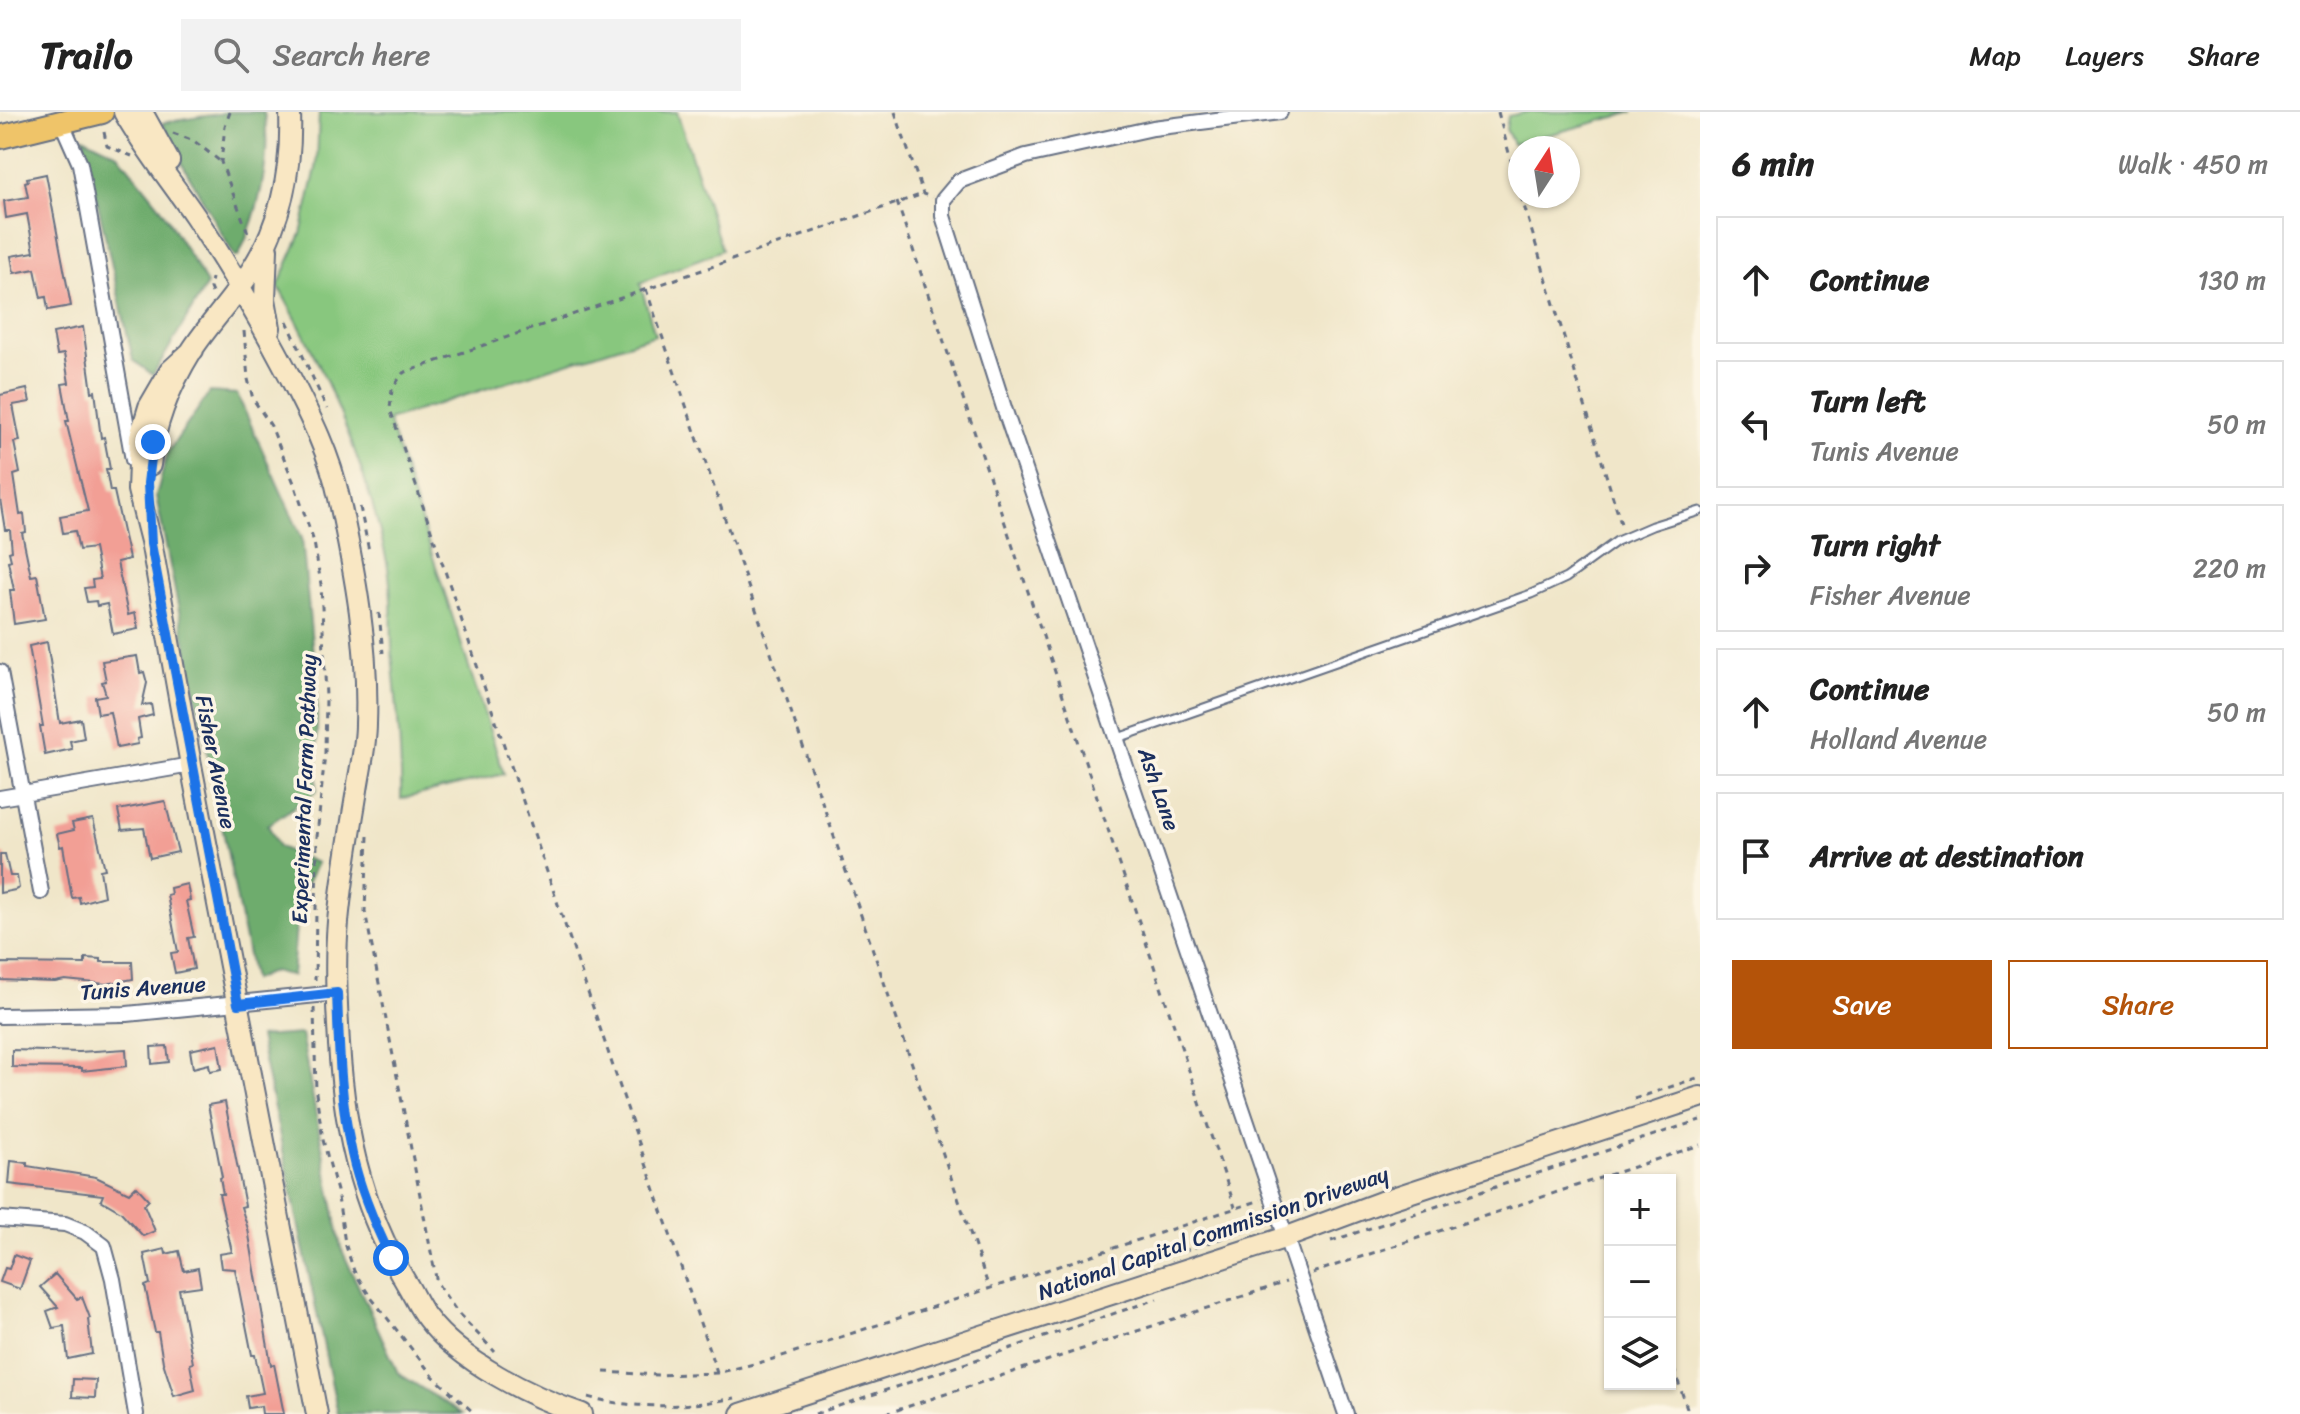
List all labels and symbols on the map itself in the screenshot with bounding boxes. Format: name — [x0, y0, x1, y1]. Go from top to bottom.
north arrow — [1508, 136, 1580, 208]
route end — [135, 424, 171, 460]
street label: Experimental Farm Pathway — [280, 653, 328, 925]
street label: Fisher Avenue — [184, 692, 248, 832]
street label: Ash Lane — [1126, 741, 1191, 836]
street label: Tunis Avenue — [79, 964, 207, 1012]
street label: National Capital Commission Driveway — [1032, 1154, 1394, 1311]
route start — [373, 1240, 409, 1276]

